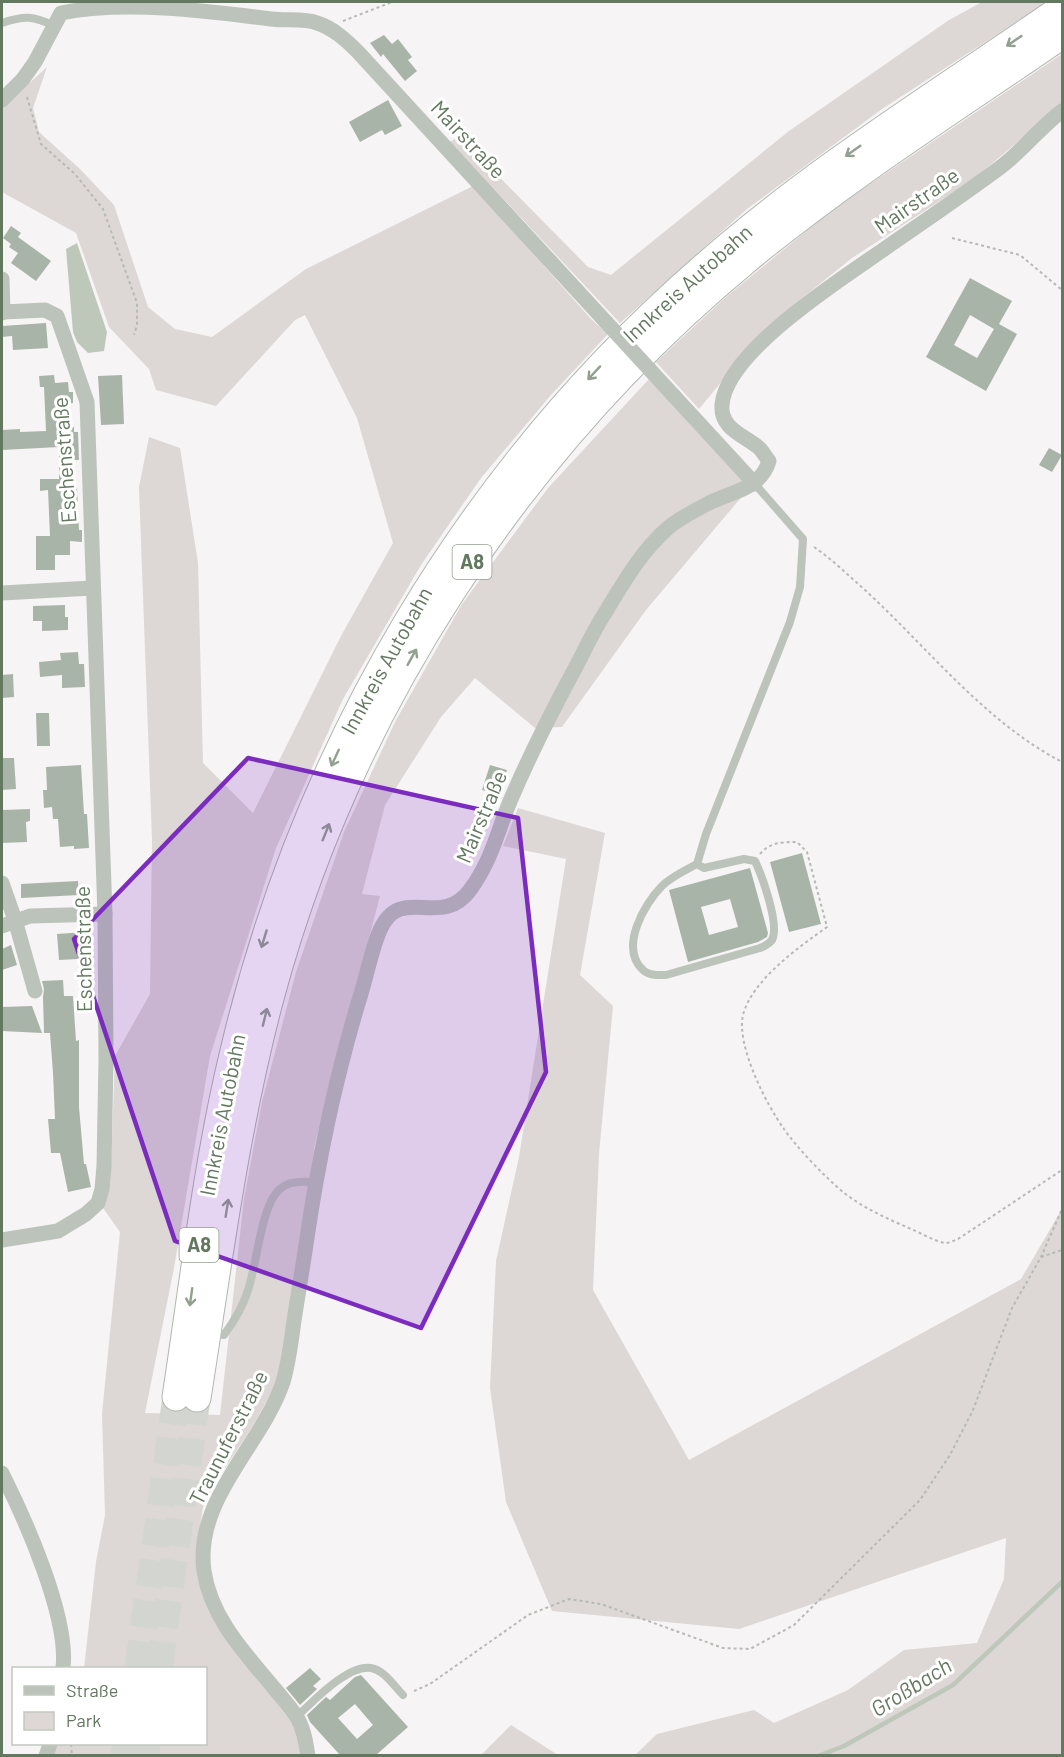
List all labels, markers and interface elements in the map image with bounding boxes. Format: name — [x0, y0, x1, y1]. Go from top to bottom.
one-way arrow — [1007, 35, 1023, 47]
street label: Mairstraße — [427, 95, 512, 183]
one-way arrow — [846, 145, 862, 157]
street label: Mairstraße — [869, 162, 963, 238]
street label: Innkreis Autobahn — [617, 219, 757, 347]
one-way arrow — [587, 365, 601, 380]
street label: Eschenstraße — [47, 396, 80, 524]
road number: A8 — [452, 545, 492, 579]
street label: Innkreis Autobahn — [335, 582, 437, 738]
one-way arrow — [406, 649, 418, 666]
one-way arrow — [328, 748, 340, 766]
street label: Mairstraße — [450, 767, 511, 866]
one-way arrow — [321, 823, 332, 842]
street label: Eschenstraße — [69, 886, 96, 1012]
one-way arrow — [258, 929, 269, 948]
one-way arrow — [260, 1008, 272, 1027]
street label: Innkreis Autobahn — [194, 1032, 249, 1198]
one-way arrow — [222, 1199, 233, 1218]
road number: A8 — [180, 1228, 218, 1262]
one-way arrow — [186, 1286, 197, 1306]
street label: Traunuferstraße — [183, 1366, 272, 1509]
water label: Großbach — [865, 1651, 956, 1721]
legend — [12, 1667, 207, 1745]
text: Straße — [66, 1679, 118, 1701]
text: Park — [66, 1709, 101, 1731]

